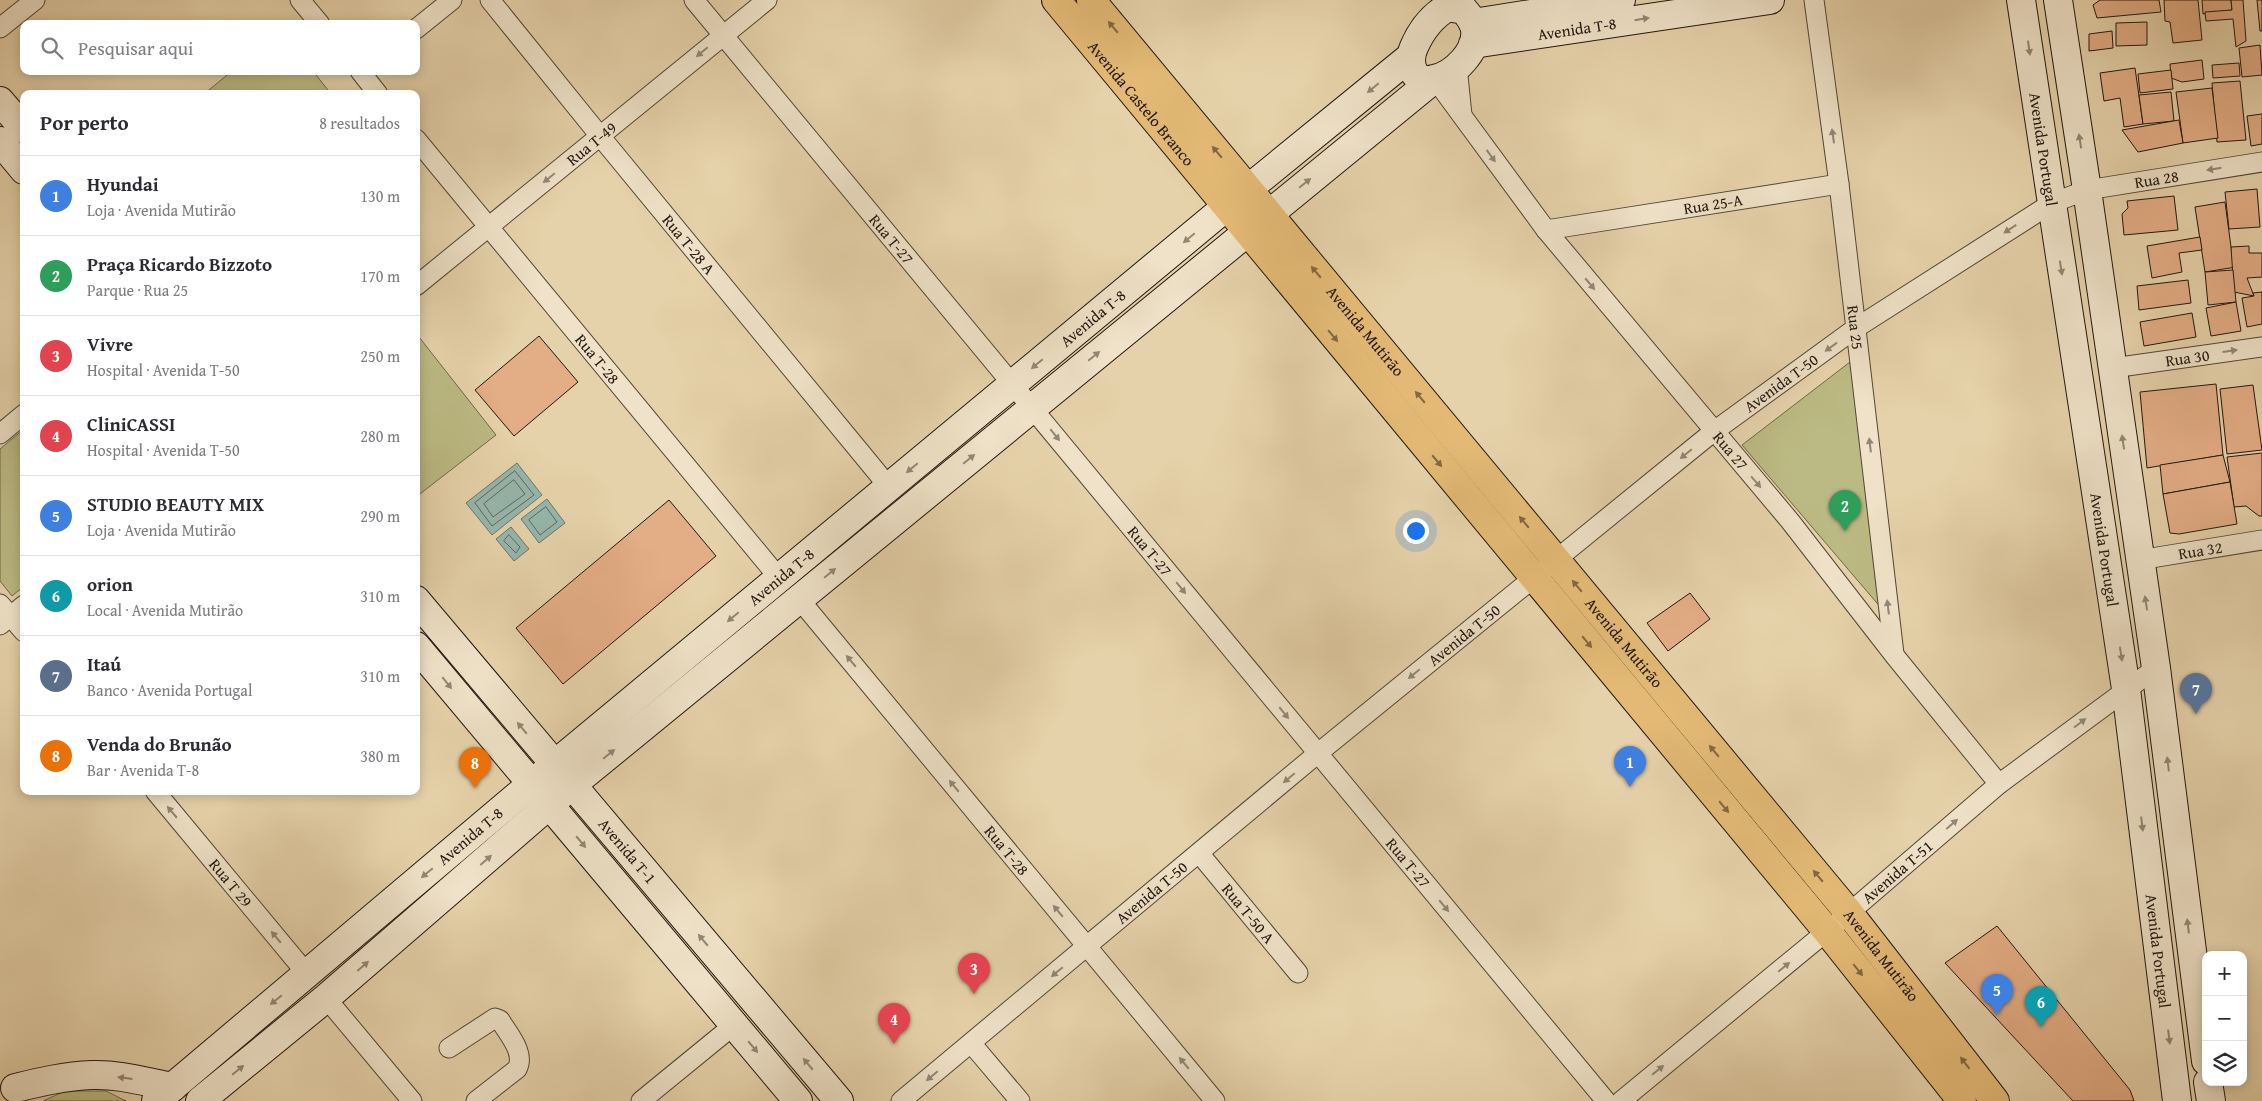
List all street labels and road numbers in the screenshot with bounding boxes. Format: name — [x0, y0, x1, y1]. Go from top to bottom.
street label: Avenida T-8 — [1536, 11, 1618, 46]
street label: Avenida Castelo Branco — [1082, 35, 1201, 171]
street label: Avenida Portugal — [2023, 91, 2064, 208]
street label: Rua T-49 — [561, 115, 622, 171]
street label: Rua 28 — [2133, 163, 2180, 194]
street label: Rua 25-A — [1682, 187, 1745, 220]
street label: Rua T-27 — [864, 208, 920, 269]
street label: Rua T-28 A — [657, 209, 721, 280]
street label: Avenida Mutirão — [1321, 280, 1410, 381]
street label: Avenida T-8 — [1054, 283, 1131, 352]
street label: Rua 25 — [1841, 304, 1870, 351]
street label: Rua T-28 — [570, 328, 626, 389]
street label: Rua 30 — [2164, 343, 2211, 373]
street label: Avenida T-50 — [1739, 347, 1823, 418]
street label: Rua 27 — [1707, 426, 1754, 475]
street label: Avenida Portugal — [2084, 491, 2125, 609]
street label: Rua T-27 — [1122, 520, 1178, 581]
street label: Rua 32 — [2176, 535, 2224, 565]
street label: Avenida T-8 — [743, 542, 819, 611]
street label: Avenida Mutirão — [1580, 592, 1669, 693]
street label: Avenida T-50 — [1423, 598, 1505, 671]
street label: Avenida T-8 — [432, 801, 508, 871]
street label: Avenida T-1 — [593, 813, 662, 889]
street label: Rua T-28 — [979, 820, 1035, 881]
street label: Rua T-27 — [1380, 832, 1437, 893]
street label: Avenida T-51 — [1856, 834, 1938, 909]
street label: Rua T 29 — [204, 853, 259, 912]
street label: Avenida T-50 — [1110, 855, 1193, 929]
street label: Rua T-50 A — [1216, 878, 1281, 949]
street label: Avenida Portugal — [2139, 893, 2177, 1010]
street label: Avenida Mutirão — [1838, 904, 1925, 1006]

